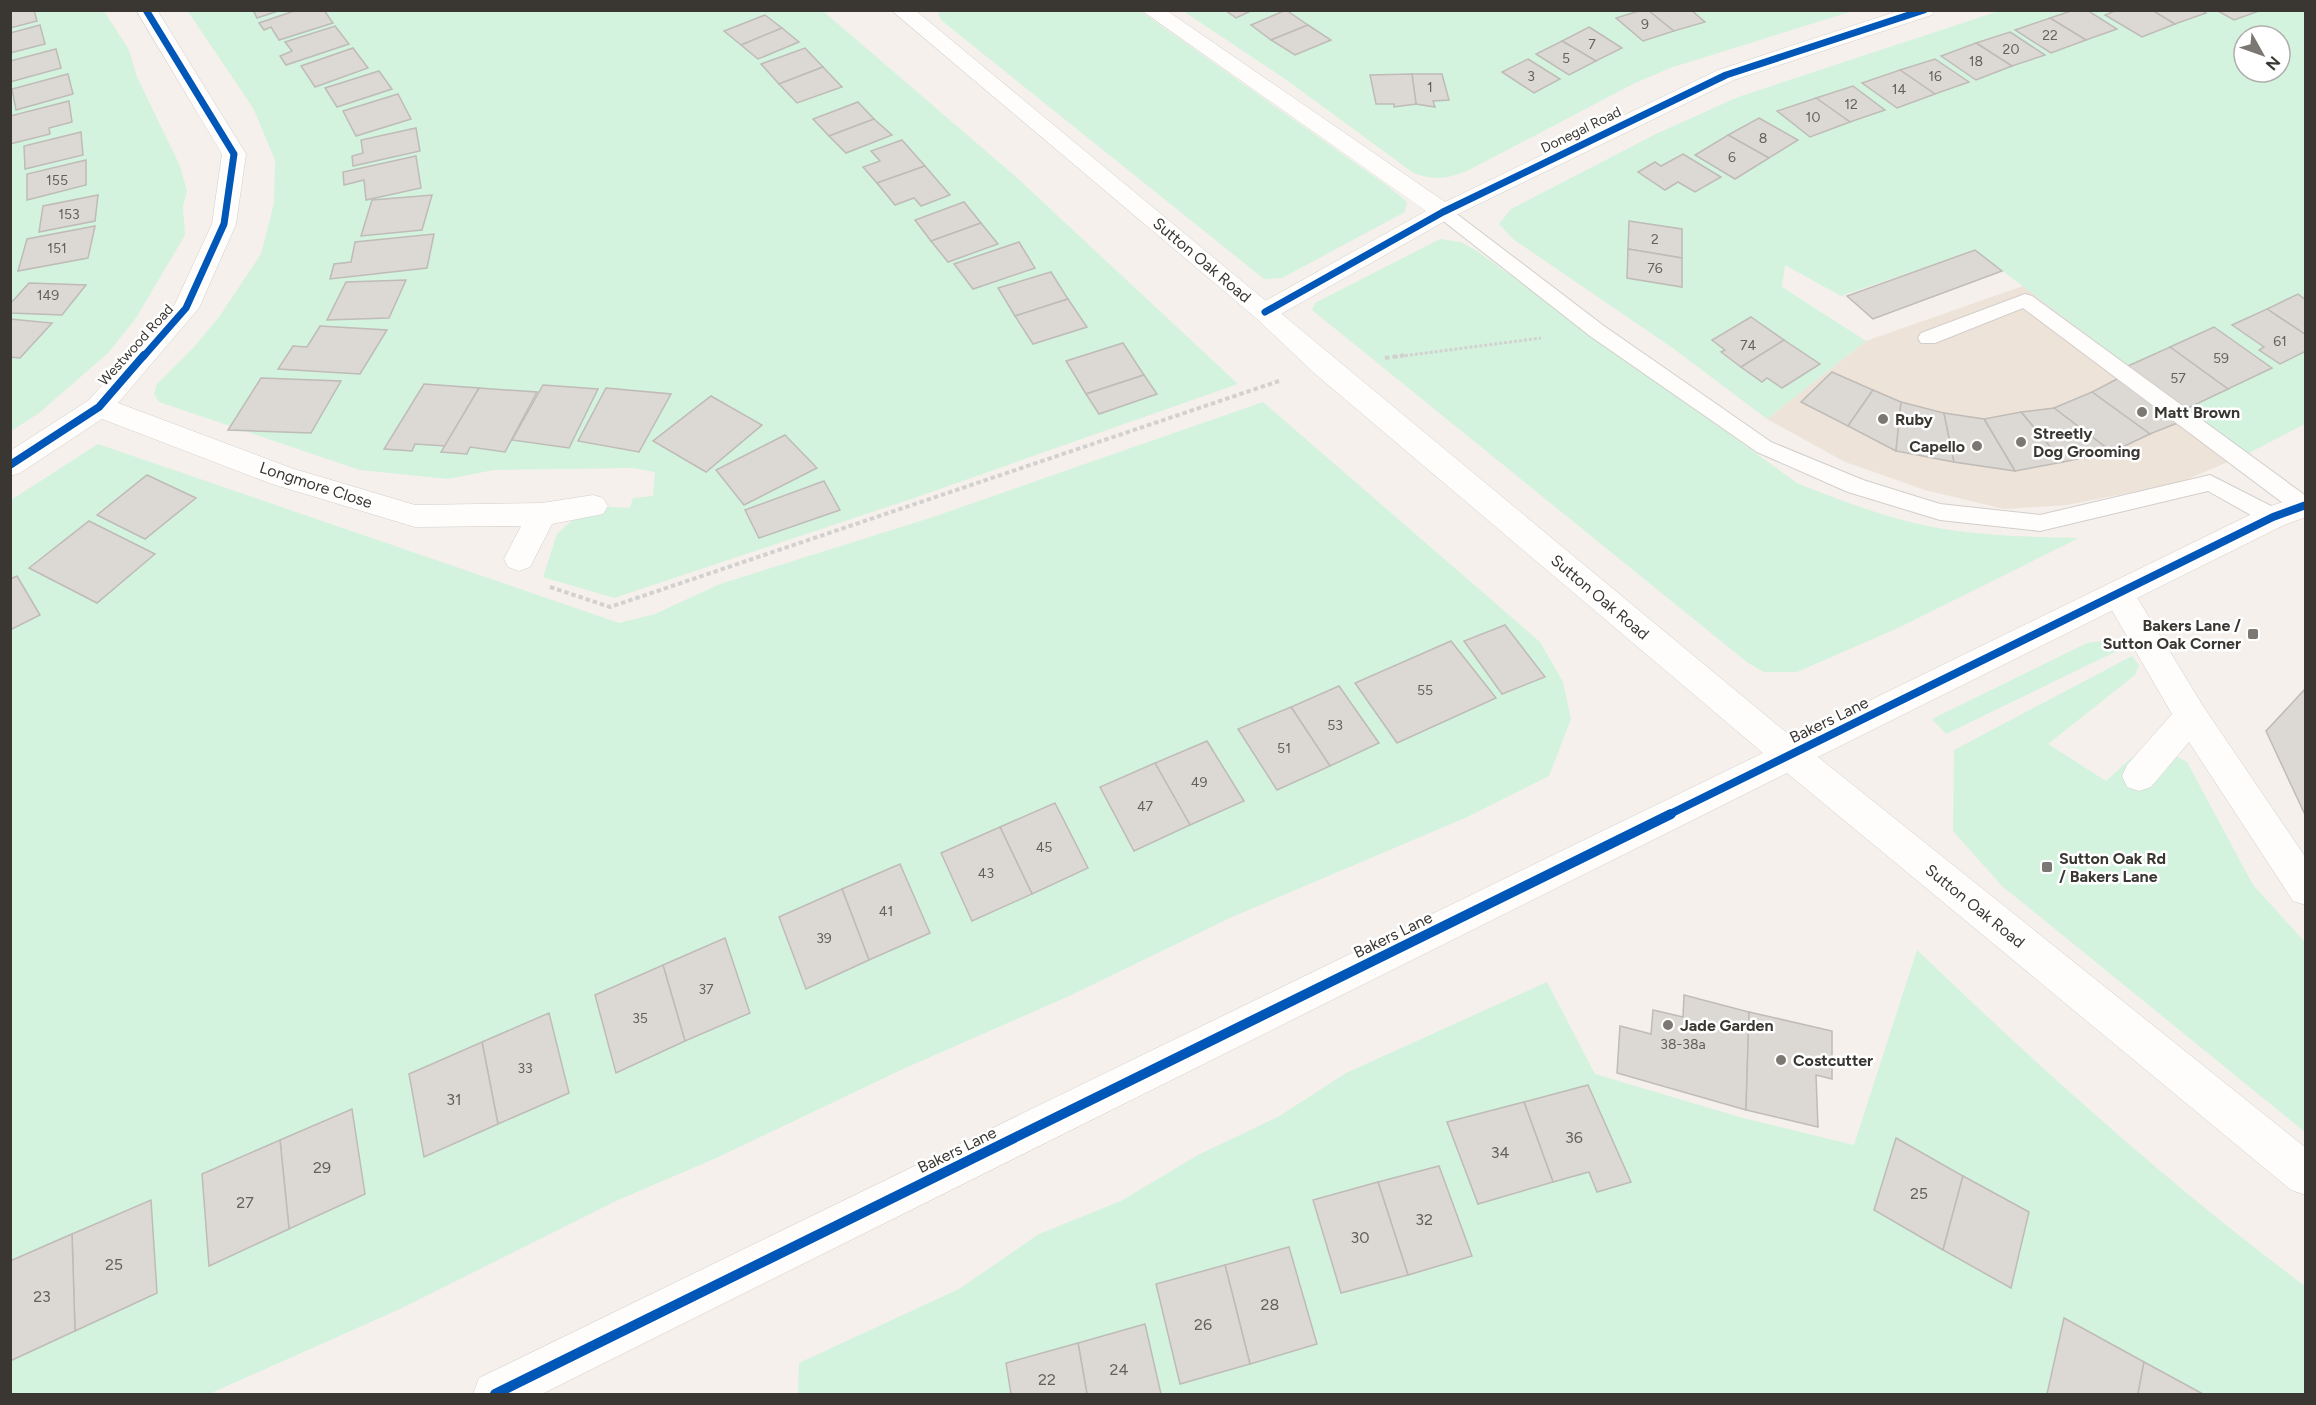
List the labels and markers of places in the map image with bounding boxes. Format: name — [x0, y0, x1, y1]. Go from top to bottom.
place label: Matt Brown — [2154, 403, 2240, 422]
marker: Matt Brown — [2135, 405, 2149, 419]
place label: Ruby — [1895, 410, 1934, 429]
marker: Ruby — [1876, 412, 1890, 426]
place label: Streetly Dog Grooming — [2033, 424, 2140, 461]
marker: Streetly Dog Grooming — [2014, 435, 2028, 449]
place label: Capello — [1909, 437, 1965, 456]
marker: Capello — [1970, 439, 1984, 453]
place label: Bakers Lane / Sutton Oak Corner — [2103, 616, 2241, 653]
marker: Bakers Lane / Sutton Oak Corner — [2246, 627, 2260, 641]
place label: Sutton Oak Rd / Bakers Lane — [2059, 849, 2166, 886]
marker: Sutton Oak Rd / Bakers Lane — [2040, 860, 2054, 874]
place label: Jade Garden — [1680, 1016, 1774, 1035]
marker: Jade Garden — [1661, 1018, 1675, 1032]
place label: Costcutter — [1793, 1051, 1873, 1070]
marker: Costcutter — [1774, 1053, 1788, 1067]

